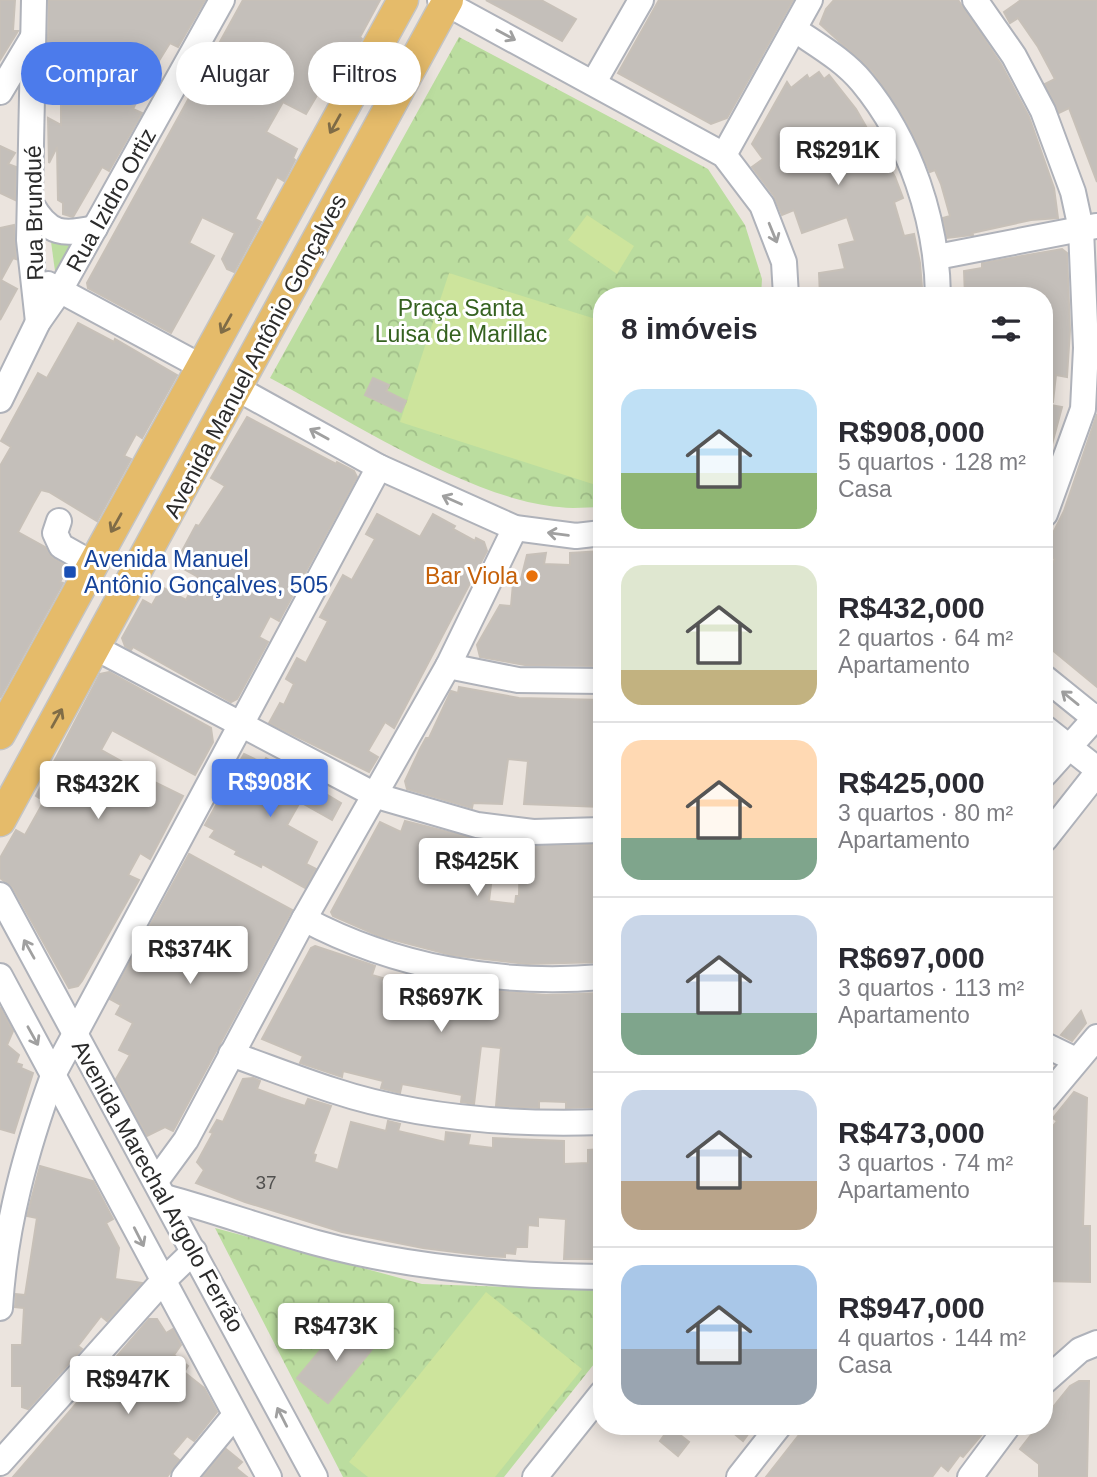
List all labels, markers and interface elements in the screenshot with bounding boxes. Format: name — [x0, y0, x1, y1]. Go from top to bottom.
one-way arrow — [495, 29, 516, 43]
chip: Comprar — [21, 42, 162, 105]
chip: Alugar — [176, 42, 294, 105]
chip: Filtros — [308, 42, 421, 105]
one-way arrow — [328, 114, 342, 134]
street label: Rua Izidro Ortiz — [61, 124, 161, 276]
pin: R$291K — [781, 128, 895, 187]
text: R$291K — [796, 137, 880, 163]
street label: Rua Brundué — [20, 145, 48, 281]
street label: Avenida Manuel Antônio Gonçalves — [158, 190, 352, 522]
one-way arrow — [767, 221, 780, 243]
park label: Praça Santa Luisa de Marillac — [375, 295, 547, 347]
icon: filters — [987, 310, 1025, 348]
text: 8 imóveis — [621, 312, 758, 345]
one-way arrow — [219, 313, 232, 334]
text: R$908,000 — [838, 415, 985, 448]
icon: home — [677, 417, 761, 501]
one-way arrow — [309, 427, 330, 440]
text: 5 quartos · 128 m² — [838, 449, 1026, 475]
text: Casa — [838, 476, 892, 502]
one-way arrow — [442, 493, 464, 506]
one-way arrow — [109, 512, 122, 533]
one-way arrow — [547, 527, 570, 540]
place label: Avenida Manuel Antônio Gonçalves, 505 — [84, 546, 328, 598]
place label: Bar Viola — [425, 563, 518, 589]
marker: Avenida Manuel Antônio Gonçalves, 505 — [62, 564, 78, 580]
marker: Bar Viola — [524, 568, 540, 584]
text: R$432,000 — [838, 591, 985, 624]
icon: home — [677, 593, 761, 677]
text: 2 quartos · 64 m² — [838, 625, 1013, 651]
text: Apartamento — [838, 652, 970, 678]
one-way arrow — [1061, 691, 1079, 706]
one-way arrow — [51, 708, 64, 729]
pin: R$908K — [213, 760, 327, 819]
pin: R$432K — [41, 762, 155, 821]
text: R$425,000 — [838, 766, 985, 799]
icon: home — [677, 768, 761, 852]
text: R$908K — [228, 769, 312, 795]
text: R$432K — [56, 771, 140, 797]
text: 3 quartos · 80 m² — [838, 800, 1013, 826]
text: Apartamento — [838, 827, 970, 853]
pin: R$425K — [420, 838, 534, 898]
text: R$425K — [435, 848, 519, 874]
pin: R$374K — [133, 926, 247, 986]
text: R$374K — [148, 936, 232, 962]
one-way arrow — [22, 939, 36, 960]
text: R$697,000 — [838, 941, 985, 974]
icon: home — [677, 943, 761, 1027]
pin: R$697K — [384, 974, 498, 1034]
text: 3 quartos · 113 m² — [838, 975, 1024, 1001]
text: R$697K — [399, 984, 483, 1010]
text: Apartamento — [838, 1002, 970, 1028]
one-way arrow — [27, 1025, 40, 1046]
street label: Avenida Marechal Argolo Ferrão — [67, 1036, 249, 1336]
text: R$473,000 — [838, 1116, 985, 1149]
icon: home — [677, 1118, 761, 1202]
text: 3 quartos · 74 m² — [838, 1150, 1013, 1176]
house number: 37 — [255, 1172, 277, 1193]
text: Apartamento — [838, 1177, 970, 1203]
one-way arrow — [133, 1226, 146, 1247]
text: R$947,000 — [838, 1291, 985, 1324]
icon: home — [677, 1293, 761, 1377]
pin: R$473K — [279, 1304, 393, 1363]
text: R$473K — [294, 1313, 378, 1339]
text: 4 quartos · 144 m² — [838, 1325, 1026, 1351]
text: Casa — [838, 1352, 892, 1378]
pin: R$947K — [71, 1356, 185, 1416]
text: R$947K — [86, 1366, 170, 1392]
one-way arrow — [275, 1407, 289, 1428]

